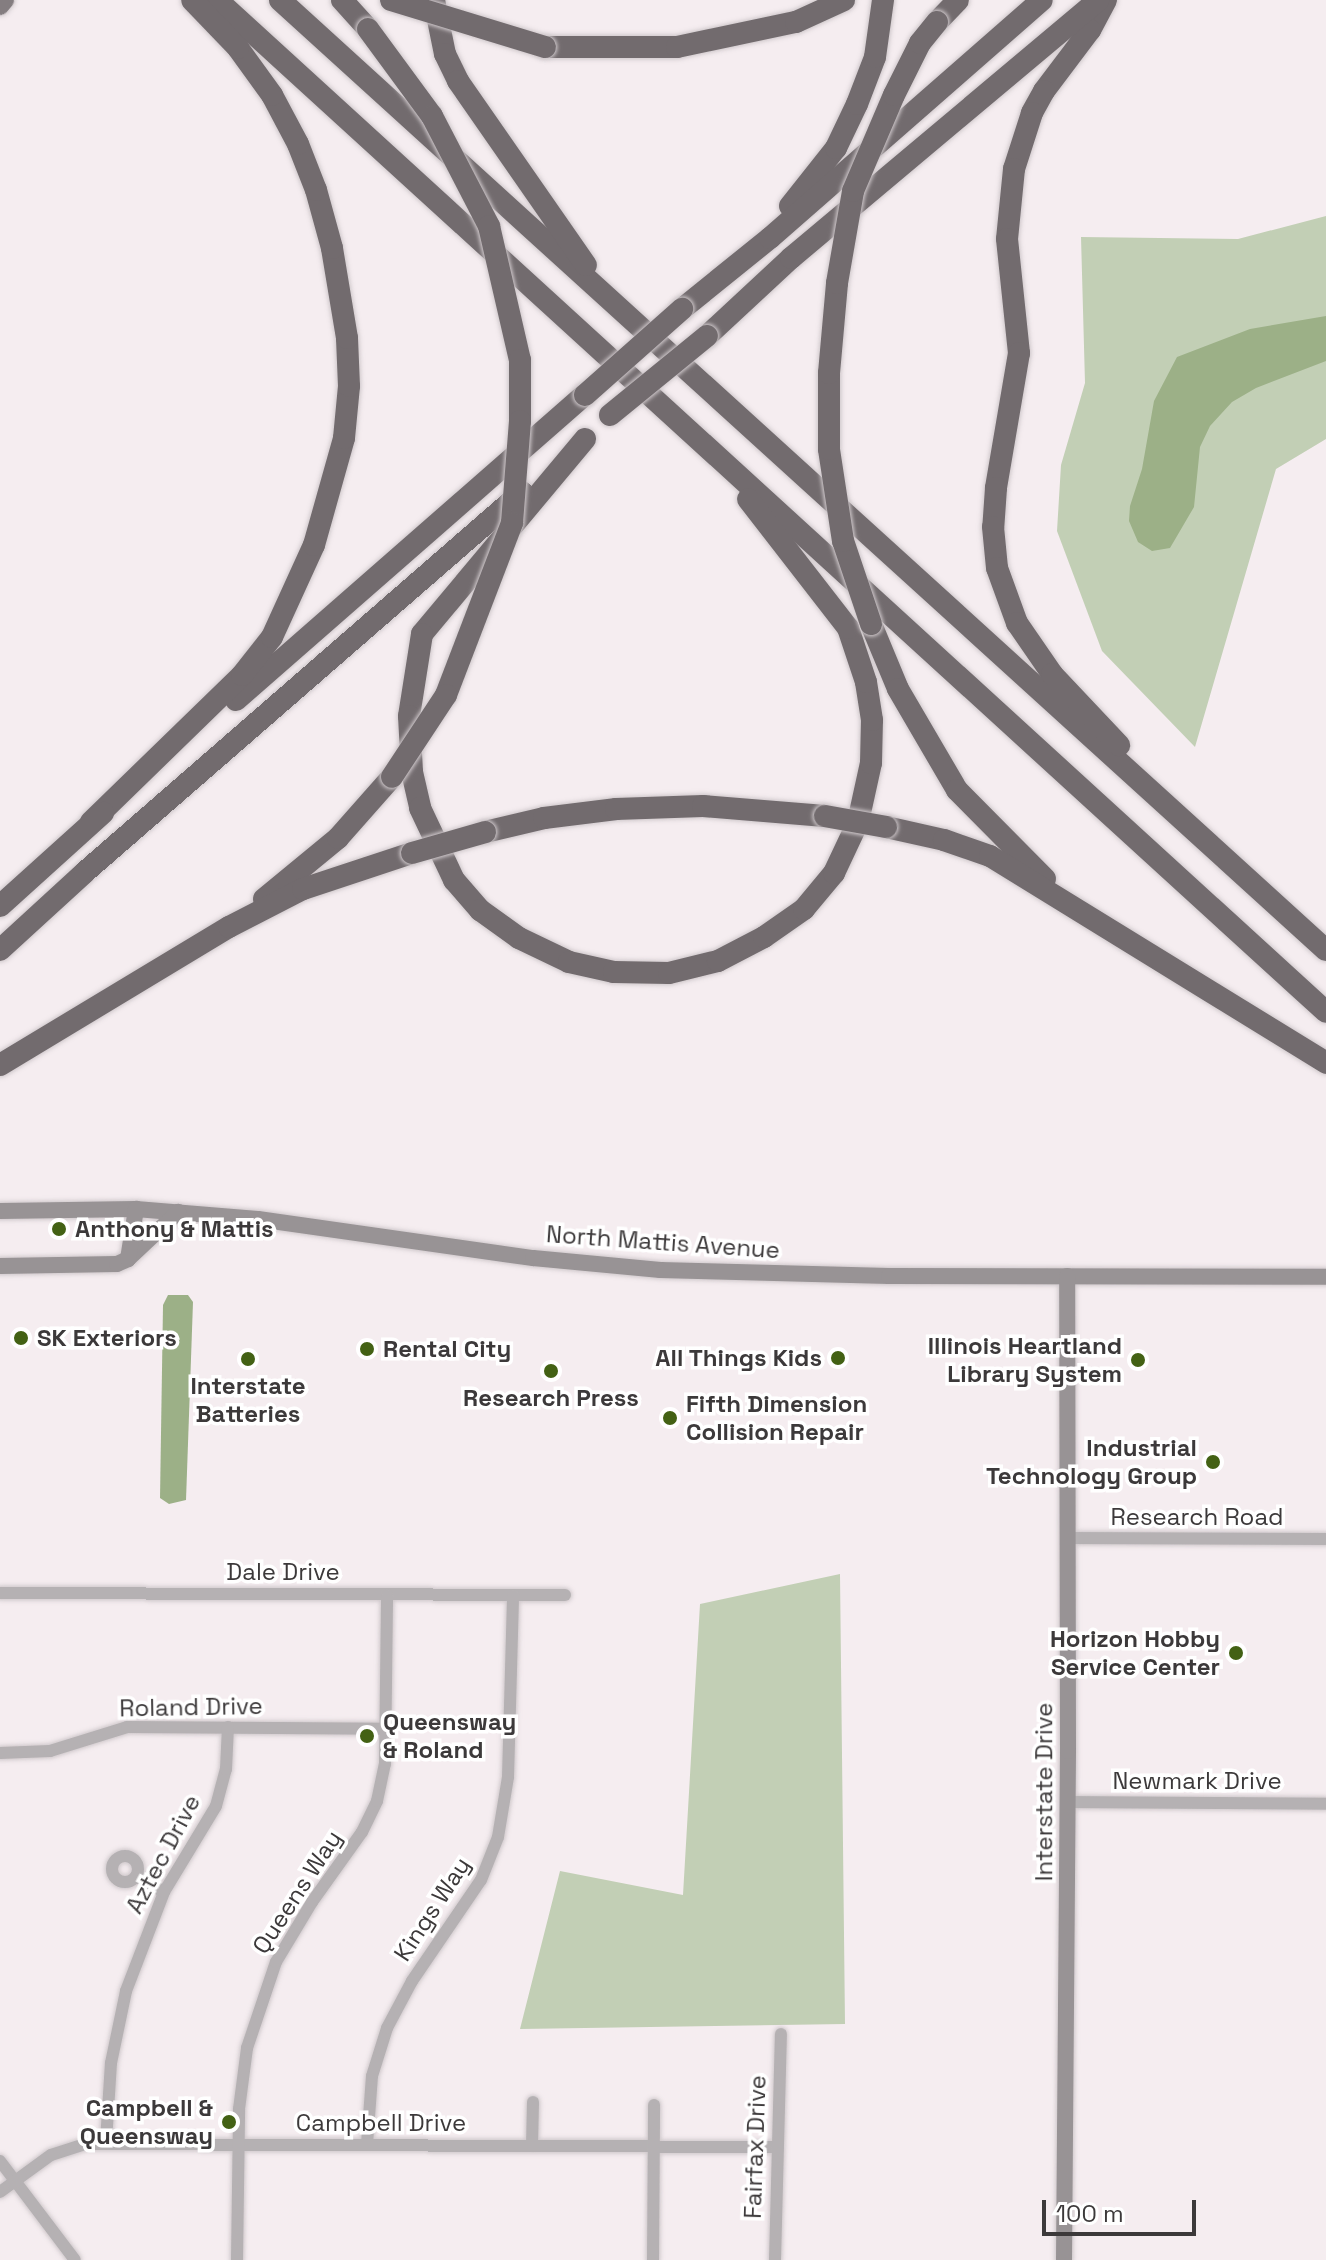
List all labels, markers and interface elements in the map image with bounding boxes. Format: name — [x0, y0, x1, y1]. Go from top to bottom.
place label: Anthony & Mattis — [75, 1215, 274, 1243]
street label: North Mattis Avenue — [545, 1219, 781, 1265]
marker: Anthony & Mattis — [50, 1220, 68, 1238]
place label: SK Exteriors — [37, 1324, 177, 1352]
marker: SK Exteriors — [12, 1329, 30, 1347]
place label: Illinois Heartland Library System — [928, 1332, 1122, 1388]
place label: Rental City — [383, 1335, 511, 1363]
marker: Rental City — [358, 1340, 376, 1358]
place label: All Things Kids — [655, 1344, 822, 1372]
marker: All Things Kids — [829, 1349, 847, 1367]
marker: Interstate Batteries — [239, 1350, 257, 1368]
marker: Illinois Heartland Library System — [1129, 1351, 1147, 1369]
marker: Research Press — [542, 1362, 560, 1380]
place label: Interstate Batteries — [190, 1372, 306, 1428]
place label: Research Press — [463, 1384, 639, 1412]
place label: Fifth Dimension Collision Repair — [686, 1390, 867, 1446]
marker: Fifth Dimension Collision Repair — [661, 1409, 679, 1427]
place label: Industrial Technology Group — [986, 1434, 1197, 1490]
marker: Industrial Technology Group — [1204, 1453, 1222, 1471]
street label: Research Road — [1111, 1503, 1283, 1531]
street label: Dale Drive — [226, 1558, 340, 1586]
place label: Horizon Hobby Service Center — [1050, 1625, 1220, 1681]
marker: Horizon Hobby Service Center — [1227, 1644, 1245, 1662]
street label: Roland Drive — [119, 1691, 263, 1723]
street label: Interstate Drive — [1030, 1703, 1058, 1881]
place label: Queensway & Roland — [383, 1708, 516, 1764]
marker: Queensway & Roland — [358, 1727, 376, 1745]
street label: Newmark Drive — [1112, 1767, 1282, 1795]
street label: Aztec Drive — [120, 1790, 206, 1918]
street label: Queens Way — [246, 1825, 348, 1959]
street label: Kings Way — [388, 1852, 476, 1966]
street label: Fairfax Drive — [738, 2075, 772, 2219]
place label: Campbell & Queensway — [80, 2094, 213, 2150]
street label: Campbell Drive — [296, 2109, 466, 2137]
marker: Campbell & Queensway — [220, 2113, 238, 2131]
scale bar — [1046, 2184, 1200, 2234]
text: 100 m — [1056, 2198, 1124, 2229]

